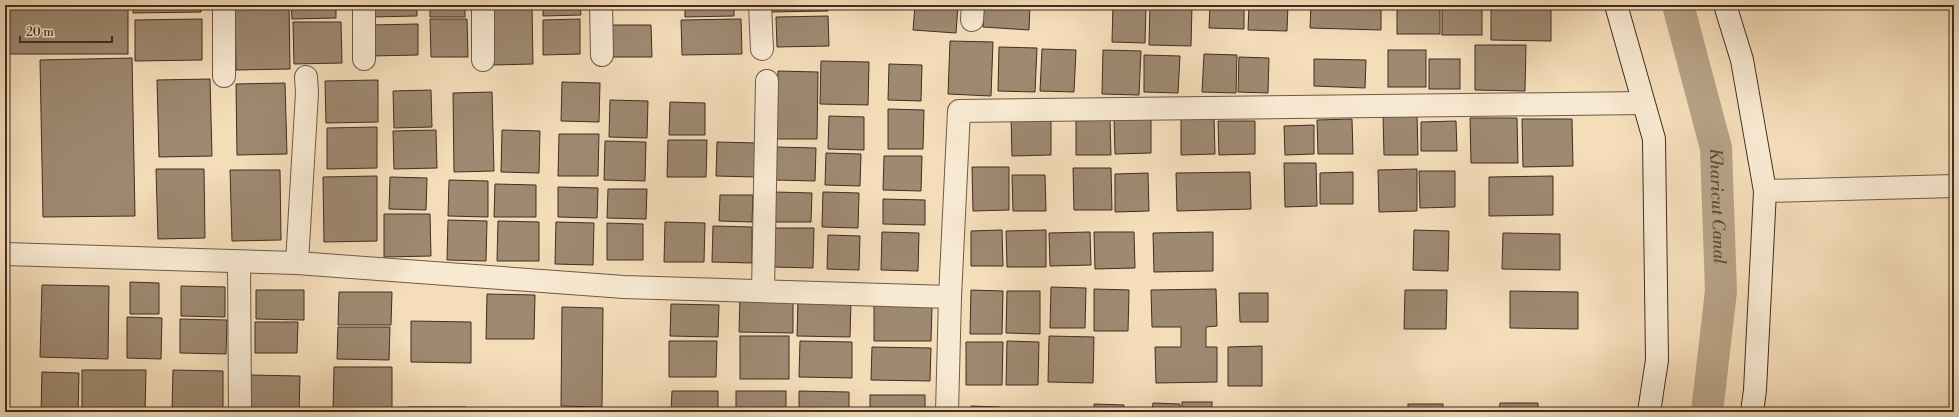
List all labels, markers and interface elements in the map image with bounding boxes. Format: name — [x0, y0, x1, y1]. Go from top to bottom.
scale bar — [20, 18, 112, 44]
text: 20 m — [26, 25, 54, 40]
water label: Kharicut Canal — [1704, 147, 1730, 265]

